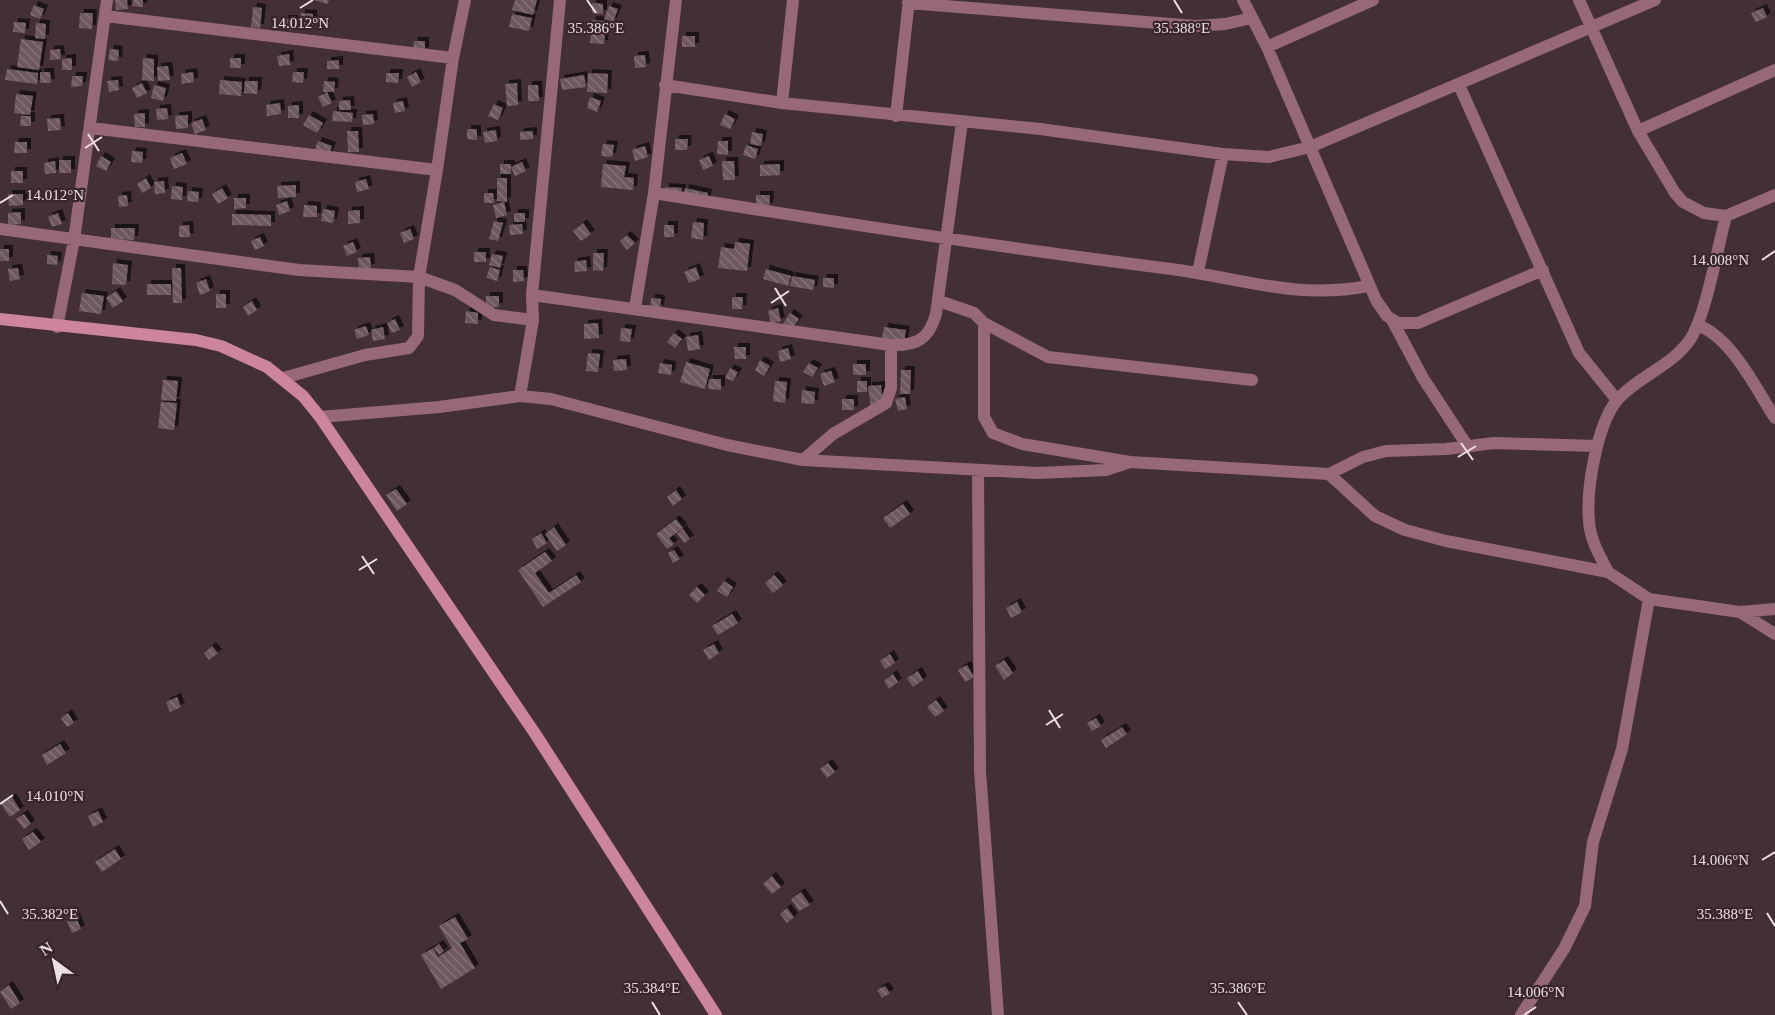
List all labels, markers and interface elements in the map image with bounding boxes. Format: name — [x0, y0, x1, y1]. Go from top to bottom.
text: 14.012°N — [271, 15, 329, 31]
text: 35.386°E — [568, 20, 624, 36]
text: 35.388°E — [1154, 20, 1210, 36]
text: 14.012°N — [26, 187, 84, 203]
text: 14.008°N — [1691, 252, 1749, 268]
text: 14.010°N — [26, 788, 84, 804]
text: 14.006°N — [1691, 852, 1749, 868]
text: 35.382°E — [22, 906, 78, 922]
text: 35.388°E — [1697, 906, 1753, 922]
north arrow — [24, 931, 84, 991]
text: N — [37, 938, 56, 959]
text: 35.384°E — [624, 980, 680, 996]
text: 35.386°E — [1210, 980, 1266, 996]
text: 14.006°N — [1507, 984, 1565, 1000]

